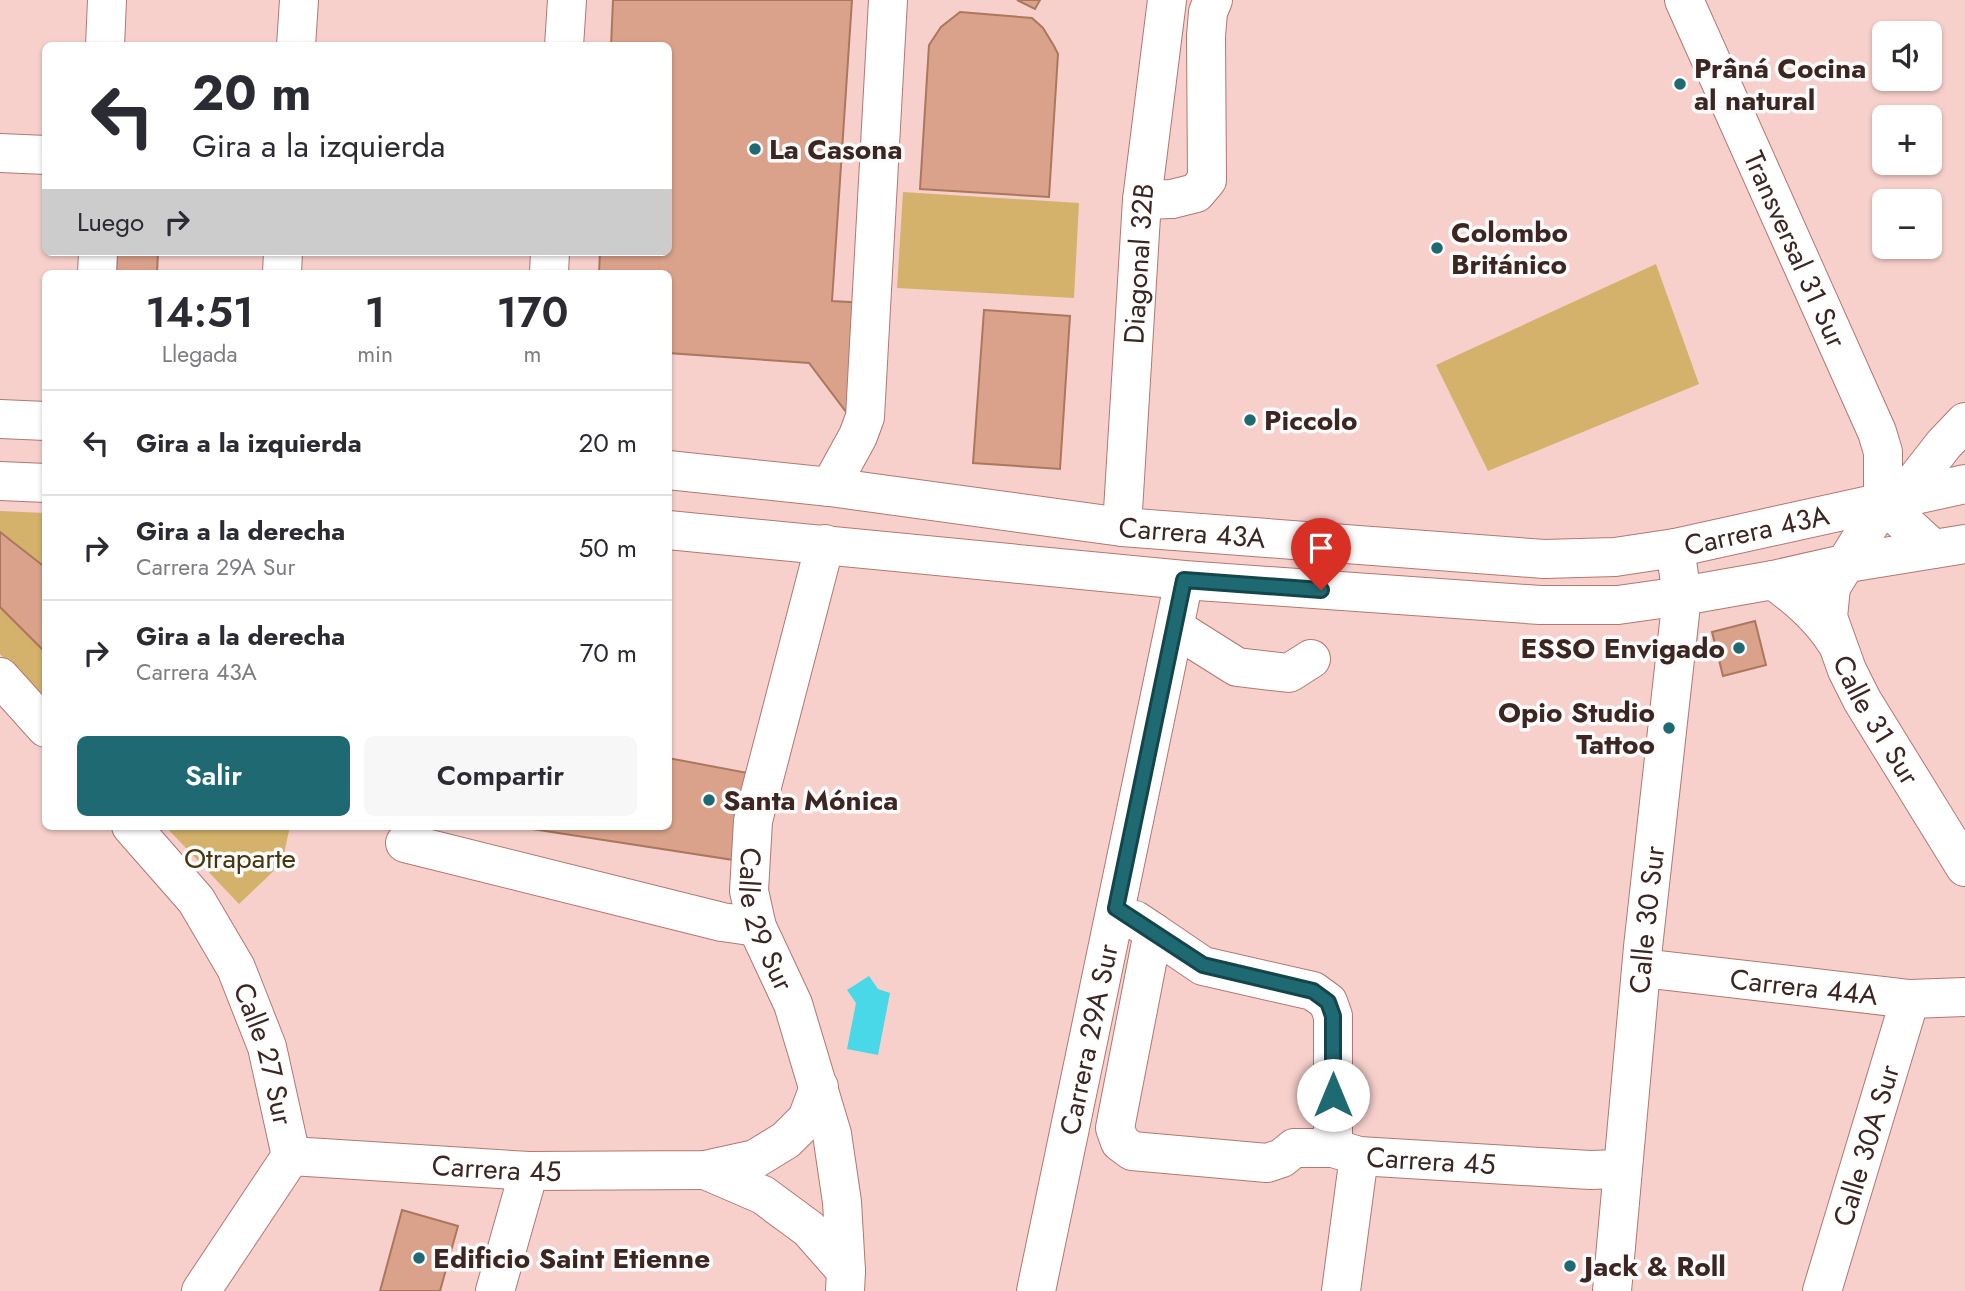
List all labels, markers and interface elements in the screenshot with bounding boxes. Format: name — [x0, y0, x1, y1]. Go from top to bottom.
map controls — [1872, 21, 1942, 259]
button: sound — [1872, 21, 1942, 91]
place label: Prâná Cocina al natural — [1694, 48, 1866, 121]
text: 20 m — [192, 58, 311, 128]
icon: left — [77, 70, 168, 161]
marker: Prâná Cocina al natural — [1672, 76, 1688, 92]
button: + — [1872, 105, 1942, 175]
text: Gira a la izquierda — [192, 123, 445, 169]
place label: La Casona — [769, 129, 902, 170]
marker: La Casona — [747, 141, 763, 157]
street label: Transversal 31 Sur — [1734, 144, 1857, 354]
street label: Diagonal 32B — [1113, 181, 1164, 345]
button: − — [1872, 189, 1942, 259]
text: Luego — [77, 203, 144, 241]
icon: right — [158, 203, 196, 241]
place label: Colombo Británico — [1451, 212, 1568, 285]
marker: Colombo Británico — [1429, 240, 1445, 256]
text: 14:51 — [145, 282, 254, 343]
text: 1 — [365, 282, 385, 343]
text: 170 — [497, 282, 569, 343]
text: Llegada — [162, 337, 238, 371]
text: min — [357, 337, 393, 371]
text: m — [524, 337, 542, 371]
place label: Piccolo — [1264, 400, 1357, 441]
marker: Piccolo — [1242, 412, 1258, 428]
icon: left — [77, 424, 115, 462]
text: Gira a la izquierda — [136, 424, 362, 462]
text: 20 m — [579, 424, 637, 462]
street label: Carrera 43A — [1680, 494, 1833, 566]
street label: Carrera 43A — [1117, 506, 1268, 558]
text: Gira a la derecha — [136, 512, 345, 550]
pin — [1291, 518, 1351, 590]
icon: right — [77, 529, 115, 567]
text: 50 m — [579, 529, 637, 567]
icon: arrive — [1302, 529, 1340, 567]
text: Carrera 29A Sur — [136, 550, 295, 584]
text: Gira a la derecha — [136, 617, 345, 655]
place label: ESSO Envigado — [1520, 628, 1725, 669]
icon: right — [77, 634, 115, 672]
text: 70 m — [580, 634, 637, 672]
marker: ESSO Envigado — [1731, 640, 1747, 656]
street label: Calle 31 Sur — [1823, 649, 1930, 793]
text: Carrera 43A — [136, 655, 257, 689]
place label: Opio Studio Tattoo — [1498, 692, 1655, 765]
marker: Opio Studio Tattoo — [1661, 720, 1677, 736]
button: Salir — [77, 736, 350, 816]
button: Compartir — [364, 736, 637, 816]
place label: Santa Mónica — [723, 780, 898, 821]
marker: Santa Mónica — [701, 792, 717, 808]
park label: Otraparte — [184, 838, 296, 879]
street label: Calle 30 Sur — [1618, 843, 1675, 995]
street label: Calle 29 Sur — [728, 846, 805, 998]
street label: Carrera 29A Sur — [1049, 940, 1128, 1139]
street label: Carrera 44A — [1728, 958, 1881, 1016]
street label: Calle 27 Sur — [223, 976, 304, 1129]
position arrow — [1296, 1058, 1370, 1132]
street label: Calle 30A Sur — [1822, 1059, 1910, 1231]
street label: Carrera 45 — [1365, 1136, 1497, 1185]
street label: Carrera 45 — [431, 1144, 561, 1191]
place label: Edificio Saint Etienne — [433, 1238, 710, 1279]
place label: Jack & Roll — [1579, 1246, 1726, 1287]
marker: Edificio Saint Etienne — [411, 1250, 427, 1266]
marker: Jack & Roll — [1562, 1258, 1578, 1274]

